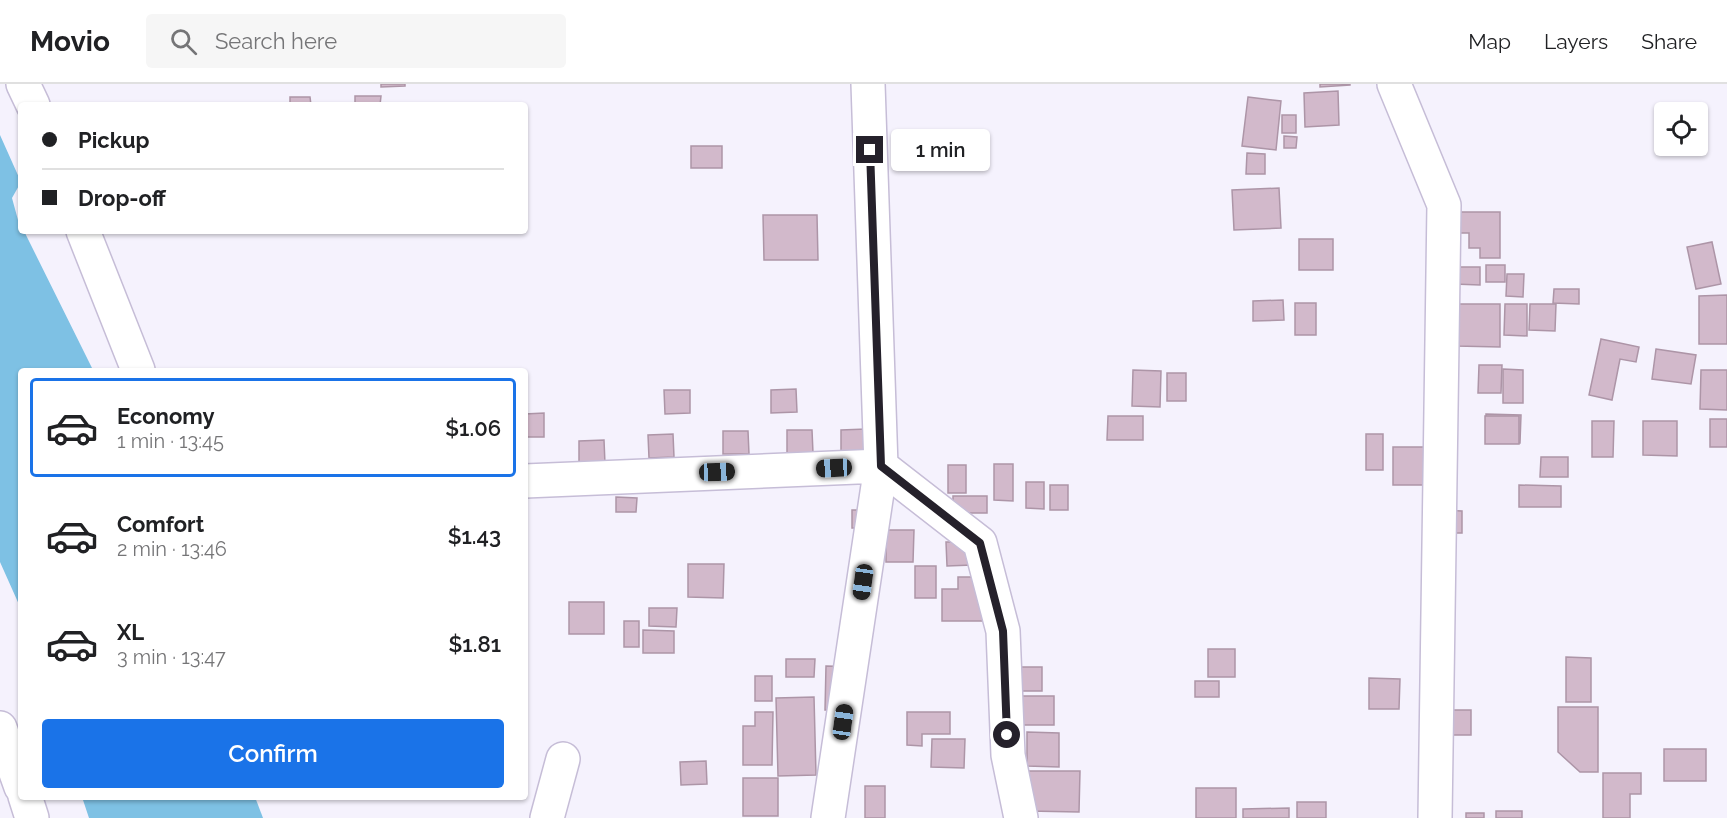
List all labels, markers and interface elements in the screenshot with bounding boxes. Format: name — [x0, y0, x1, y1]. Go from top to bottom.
search box — [146, 14, 566, 68]
text: Movio — [30, 25, 110, 58]
icon: search — [167, 25, 200, 58]
text: Search here — [215, 28, 337, 54]
text: Map — [1468, 29, 1511, 54]
text: Layers — [1544, 29, 1608, 54]
text: Share — [1641, 29, 1697, 54]
map controls — [1654, 102, 1708, 156]
button: locate — [1654, 102, 1708, 156]
text: Pickup — [78, 127, 150, 153]
callout: 1 min — [891, 129, 990, 171]
route end — [856, 136, 883, 163]
text: 1 min — [916, 138, 965, 162]
text: Drop-off — [78, 185, 166, 211]
icon: car — [45, 401, 99, 455]
text: Economy — [117, 403, 215, 429]
text: $1.06 — [445, 415, 501, 441]
text: 1 min · 13:45 — [117, 429, 224, 453]
car — [816, 458, 852, 478]
car — [699, 462, 735, 482]
icon: car — [45, 509, 99, 563]
text: Comfort — [117, 511, 204, 537]
text: $1.43 — [448, 523, 501, 549]
text: 2 min · 13:46 — [117, 537, 227, 561]
car — [852, 563, 874, 601]
icon: car — [45, 617, 99, 671]
text: XL — [117, 619, 144, 645]
text: $1.81 — [449, 631, 501, 657]
text: 3 min · 13:47 — [117, 645, 226, 669]
car — [832, 703, 854, 741]
button: Confirm — [42, 719, 504, 788]
route start — [993, 721, 1020, 748]

